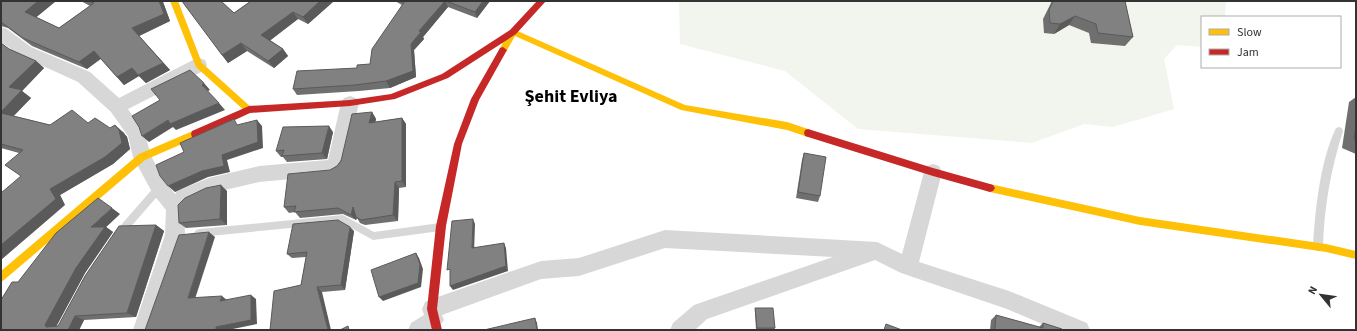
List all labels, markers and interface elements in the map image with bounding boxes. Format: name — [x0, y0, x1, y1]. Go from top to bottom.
legend — [1201, 16, 1341, 68]
text: Slow — [1237, 24, 1262, 41]
text: Jam — [1237, 44, 1259, 61]
district label: Şehit Evliya — [525, 84, 617, 109]
north arrow — [1301, 275, 1341, 315]
text: N — [1304, 284, 1321, 297]

